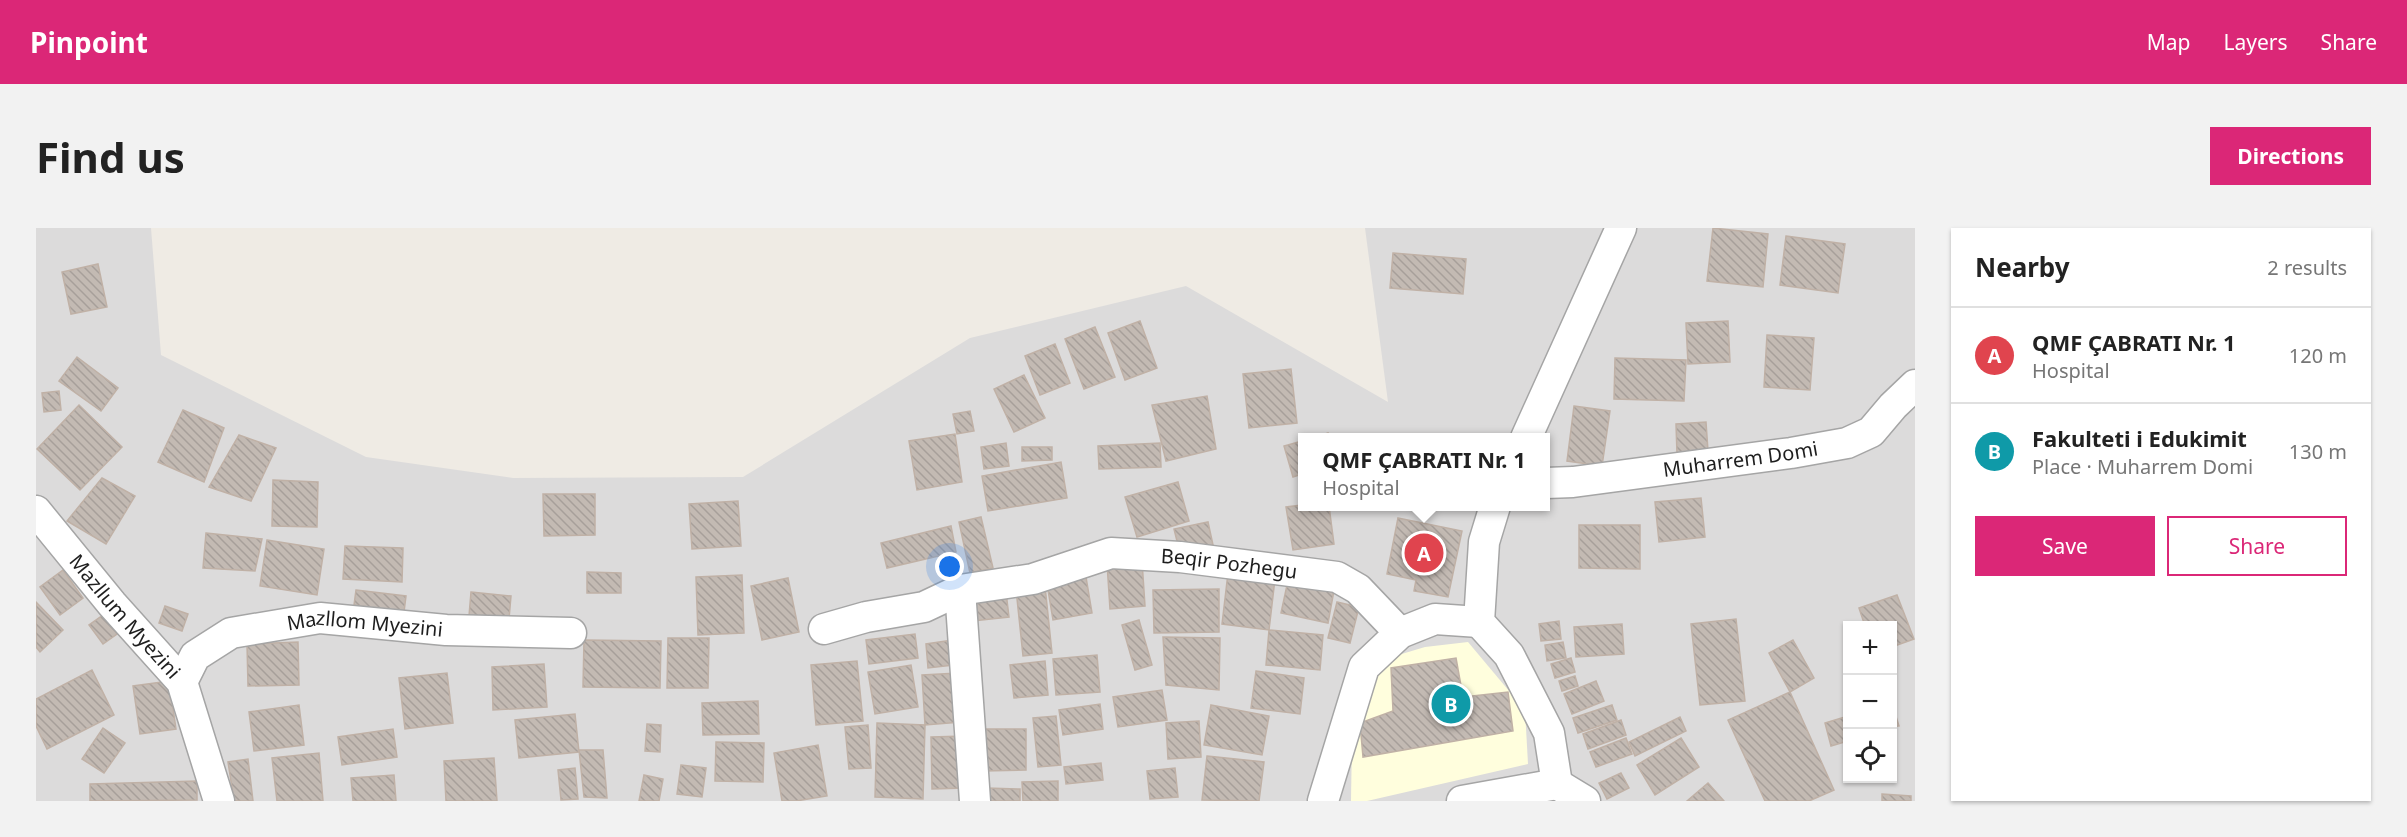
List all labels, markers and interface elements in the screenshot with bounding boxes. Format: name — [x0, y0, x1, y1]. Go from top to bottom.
text: Pinpoint — [30, 23, 148, 61]
text: Map — [2147, 28, 2191, 56]
text: Layers — [2224, 28, 2288, 56]
text: Share — [2321, 28, 2377, 56]
button: Directions — [2210, 127, 2371, 185]
text: Find us — [36, 128, 185, 185]
text: Nearby — [1975, 249, 2070, 285]
text: 2 results — [2267, 254, 2347, 281]
text: QMF ÇABRATI Nr. 1 — [2032, 327, 2236, 357]
text: A — [1988, 342, 2001, 369]
text: 120 m — [2289, 342, 2347, 369]
text: Hospital — [2032, 357, 2110, 384]
text: Fakulteti i Edukimit — [2032, 423, 2247, 453]
popup — [1298, 433, 1550, 511]
street label: Muharrem Domi — [1661, 434, 1820, 483]
text: B — [1988, 438, 2001, 465]
text: 130 m — [2289, 438, 2347, 465]
text: QMF ÇABRATI Nr. 1 — [1322, 444, 1526, 474]
text: Place · Muharrem Domi — [2032, 453, 2253, 480]
text: Hospital — [1322, 474, 1400, 501]
button: Save — [1975, 516, 2155, 576]
button: Share — [2167, 516, 2347, 576]
pin: A — [1404, 530, 1444, 576]
street label: Beqir Pozhegu — [1160, 542, 1299, 585]
street label: Mazllum Myezini — [64, 548, 187, 684]
your location — [935, 552, 964, 581]
street label: Mazllom Myezini — [285, 604, 444, 643]
map controls — [1843, 621, 1897, 783]
button: + — [1843, 621, 1897, 675]
button: − — [1843, 675, 1897, 729]
pin: B — [1432, 682, 1470, 726]
button: locate — [1843, 729, 1897, 783]

